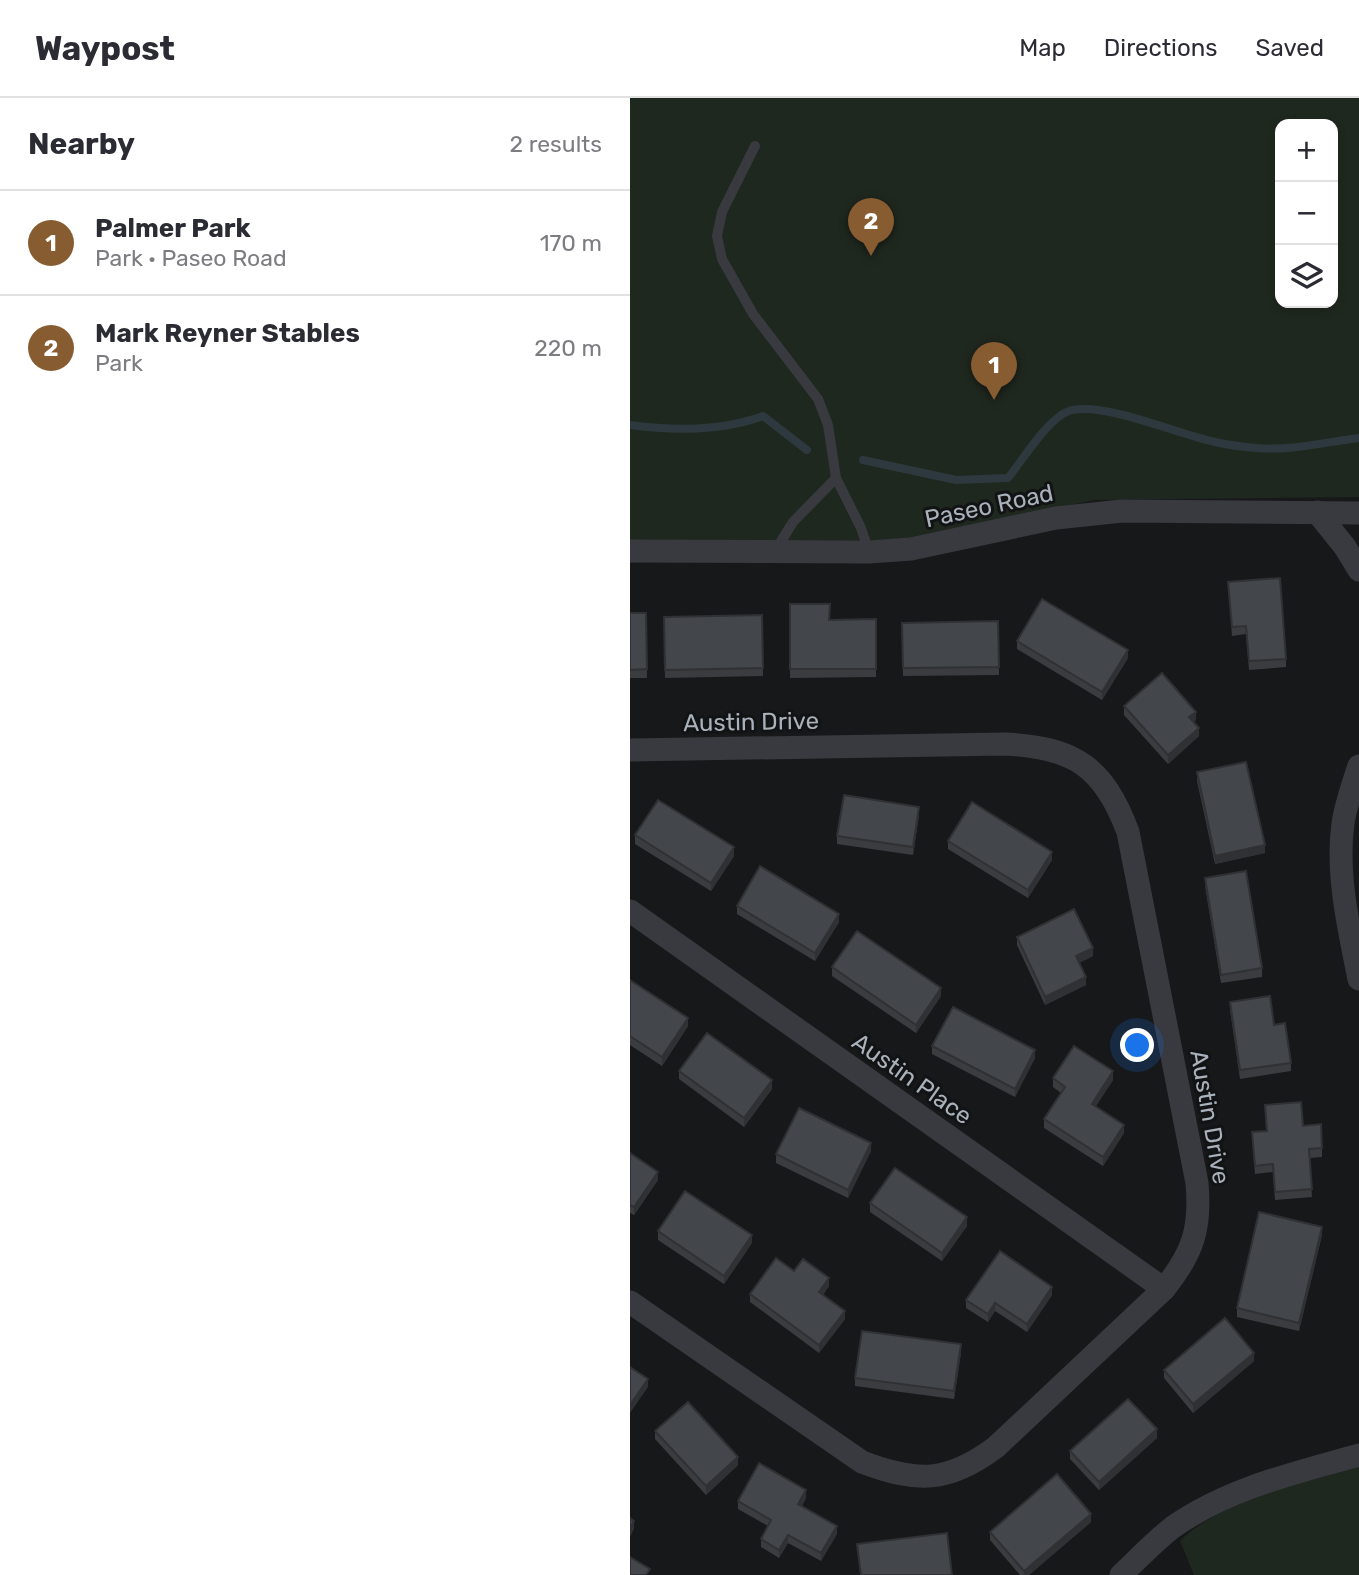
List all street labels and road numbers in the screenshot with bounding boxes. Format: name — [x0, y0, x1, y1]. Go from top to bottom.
street label: Paseo Road — [922, 479, 1056, 533]
street label: Austin Drive — [683, 707, 819, 737]
street label: Austin Place — [847, 1028, 977, 1130]
street label: Austin Drive — [1184, 1048, 1236, 1186]

